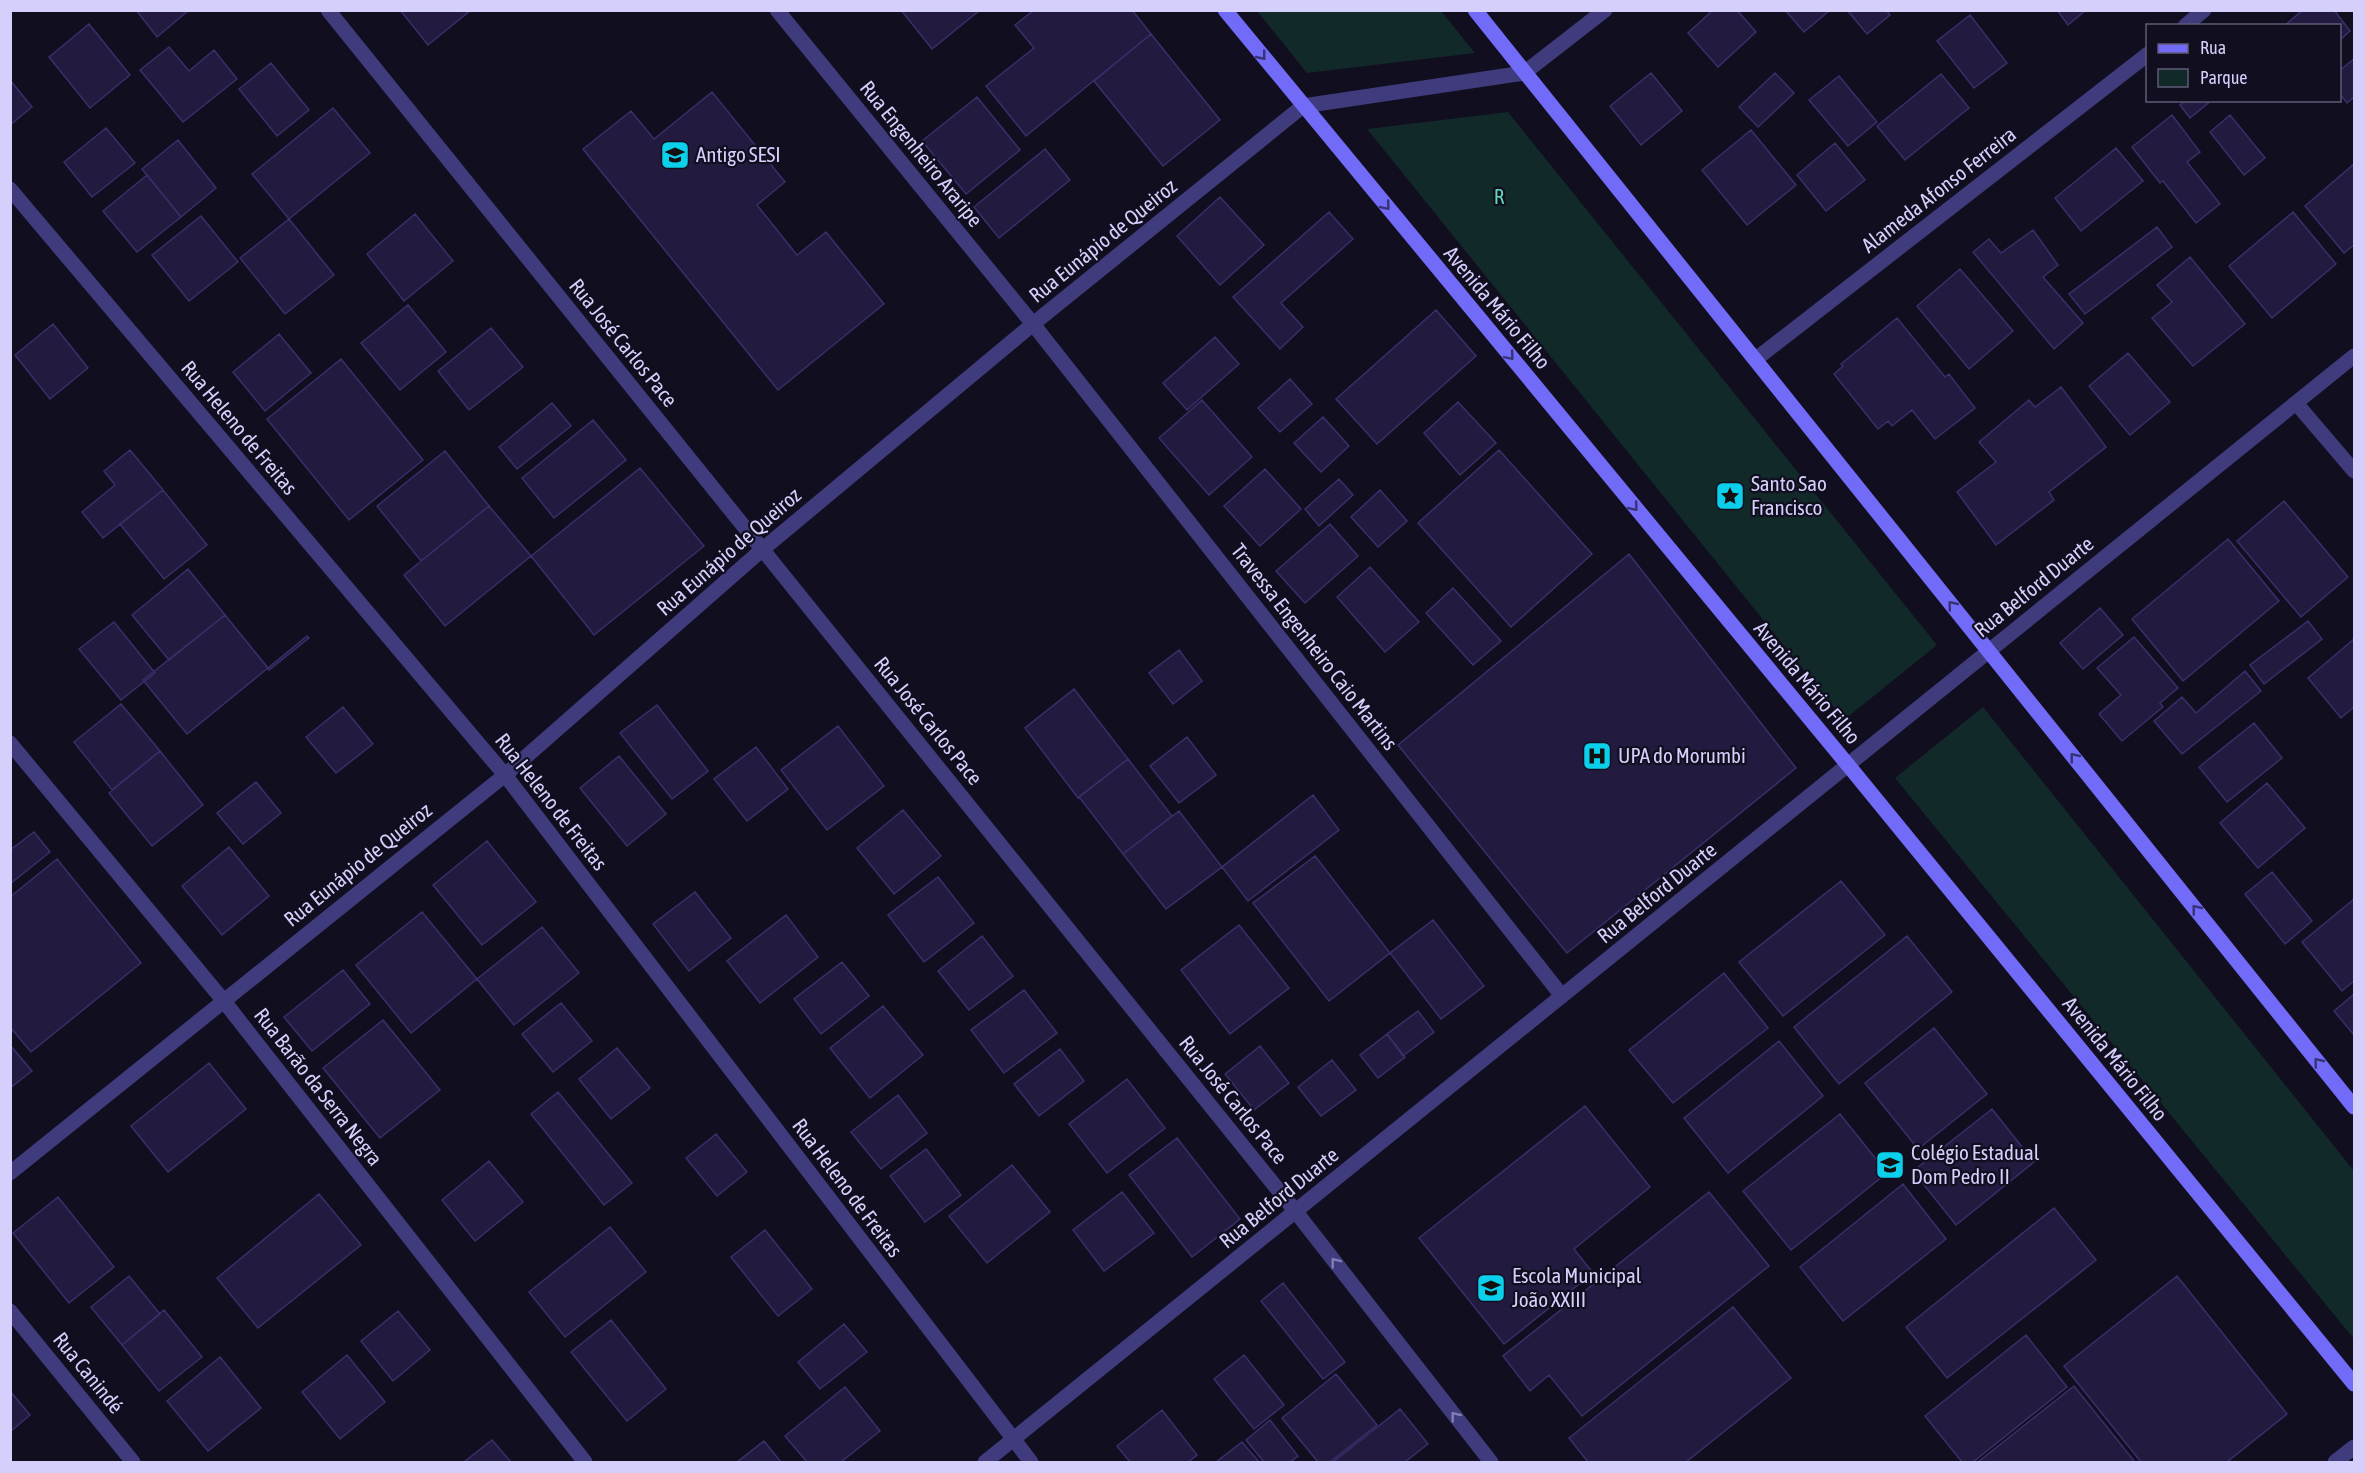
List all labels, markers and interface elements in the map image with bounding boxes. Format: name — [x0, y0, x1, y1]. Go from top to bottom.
legend — [2146, 24, 2341, 102]
text: Rua — [2200, 37, 2226, 58]
one-way arrow — [1254, 49, 1265, 60]
text: Parque — [2200, 67, 2248, 88]
street label: Rua Engenheiro Araripe — [856, 76, 988, 231]
street label: Alameda Afonso Ferreira — [1857, 122, 2020, 257]
school or university icon: Antigo SESI — [659, 139, 691, 171]
place label: Antigo SESI — [696, 142, 781, 166]
street label: Rua Eunápio de Queiroz — [1024, 173, 1181, 307]
park label: R — [1494, 184, 1505, 208]
one-way arrow — [1378, 199, 1389, 210]
street label: Avenida Mário Filho — [1440, 241, 1556, 373]
street label: Rua José Carlos Pace — [565, 274, 683, 411]
one-way arrow — [1503, 349, 1514, 360]
street label: Rua Heleno de Freitas — [177, 356, 303, 499]
place label: Santo Sao Francisco — [1751, 471, 1827, 519]
place icon: Santo Sao Francisco — [1714, 480, 1746, 512]
street label: Rua Eunápio de Queiroz — [652, 482, 805, 620]
one-way arrow — [1627, 500, 1638, 511]
street label: Rua Belford Duarte — [1969, 531, 2098, 642]
street label: Travessa Engenheiro Caio Martins — [1227, 539, 1403, 754]
one-way arrow — [1949, 601, 1960, 612]
street label: Avenida Mário Filho — [1750, 616, 1866, 748]
street label: Rua José Carlos Pace — [870, 652, 988, 789]
street label: Rua Heleno de Freitas — [491, 728, 613, 875]
hospital icon: UPA do Morumbi — [1581, 740, 1613, 772]
place label: UPA do Morumbi — [1618, 743, 1746, 767]
one-way arrow — [2071, 753, 2082, 764]
street label: Rua Eunápio de Queiroz — [279, 797, 436, 931]
street label: Rua Belford Duarte — [1592, 837, 1721, 948]
one-way arrow — [2192, 905, 2203, 916]
street label: Avenida Mário Filho — [2058, 992, 2173, 1125]
street label: Rua Barão da Serra Negra — [250, 1003, 388, 1170]
street label: Rua José Carlos Pace — [1175, 1031, 1293, 1168]
one-way arrow — [2314, 1057, 2325, 1068]
street label: Rua Heleno de Freitas — [788, 1113, 908, 1261]
place label: Colégio Estadual Dom Pedro II — [1911, 1140, 2040, 1188]
street label: Rua Belford Duarte — [1214, 1142, 1343, 1253]
school or university icon: Colégio Estadual Dom Pedro II — [1874, 1149, 1906, 1181]
one-way arrow — [1332, 1258, 1343, 1269]
place label: Escola Municipal João XXIII — [1512, 1263, 1642, 1311]
school or university icon: Escola Municipal João XXIII — [1475, 1272, 1507, 1304]
street label: Rua Canindé — [49, 1327, 129, 1418]
one-way arrow — [1451, 1412, 1462, 1423]

